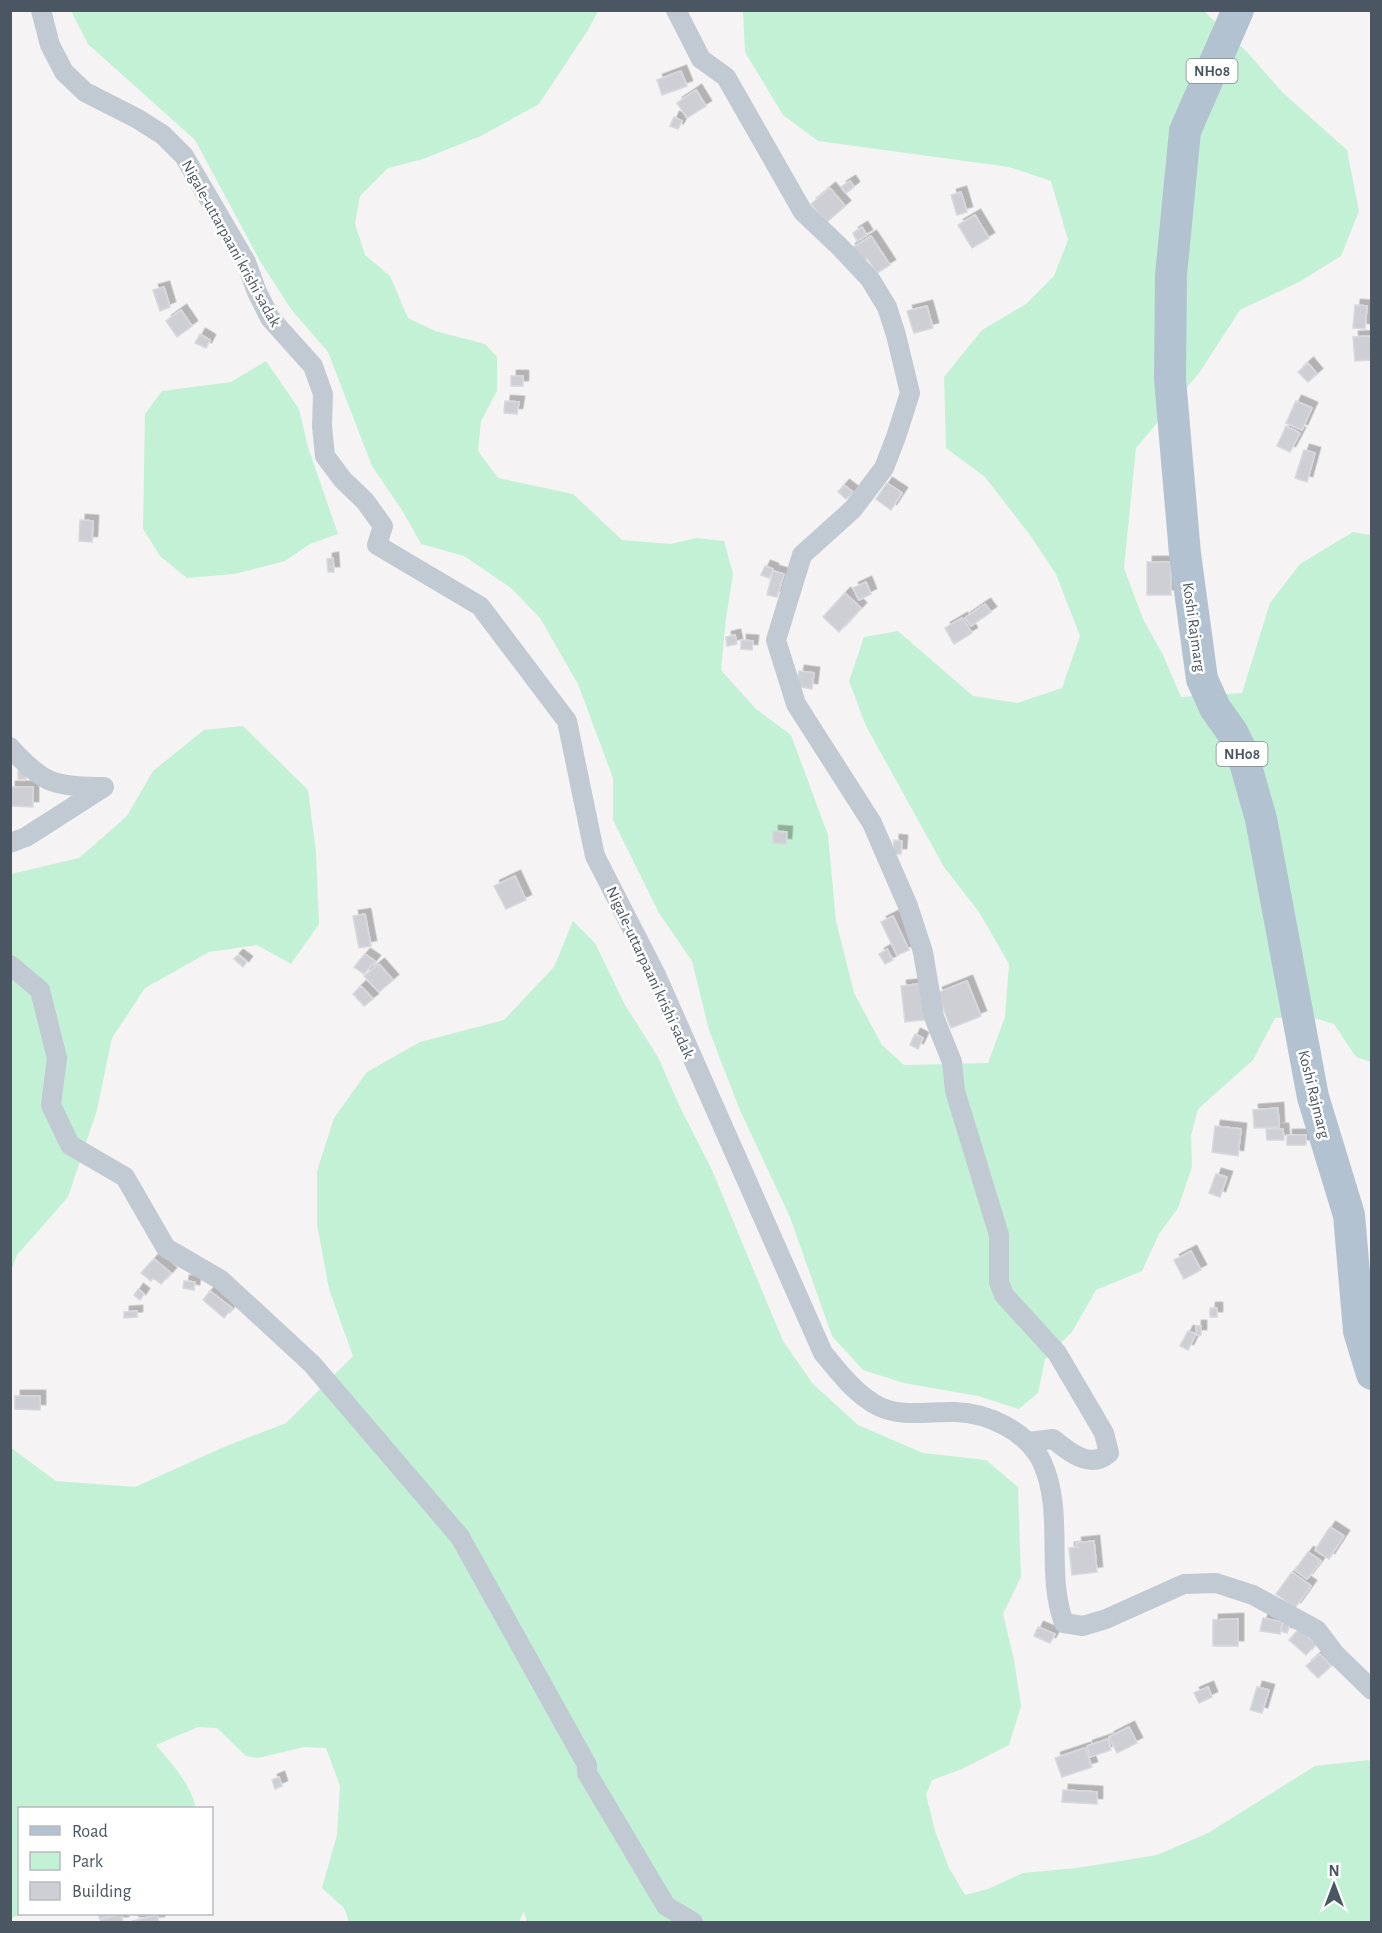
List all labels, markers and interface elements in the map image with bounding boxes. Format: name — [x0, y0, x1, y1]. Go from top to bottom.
road number: NH08 — [1186, 59, 1238, 83]
street label: Nigale-uttarpaani krishi sadak — [179, 158, 284, 330]
street label: Koshi Rajmarg — [1179, 581, 1208, 673]
road number: NH08 — [1216, 742, 1268, 766]
street label: Nigale-uttarpaani krishi sadak — [603, 884, 697, 1061]
street label: Koshi Rajmarg — [1294, 1049, 1333, 1140]
legend — [18, 1807, 213, 1915]
text: Road — [72, 1823, 108, 1841]
text: Park — [72, 1853, 104, 1871]
north arrow — [1304, 1855, 1364, 1915]
text: N — [1328, 1863, 1340, 1879]
text: Building — [72, 1883, 132, 1901]

